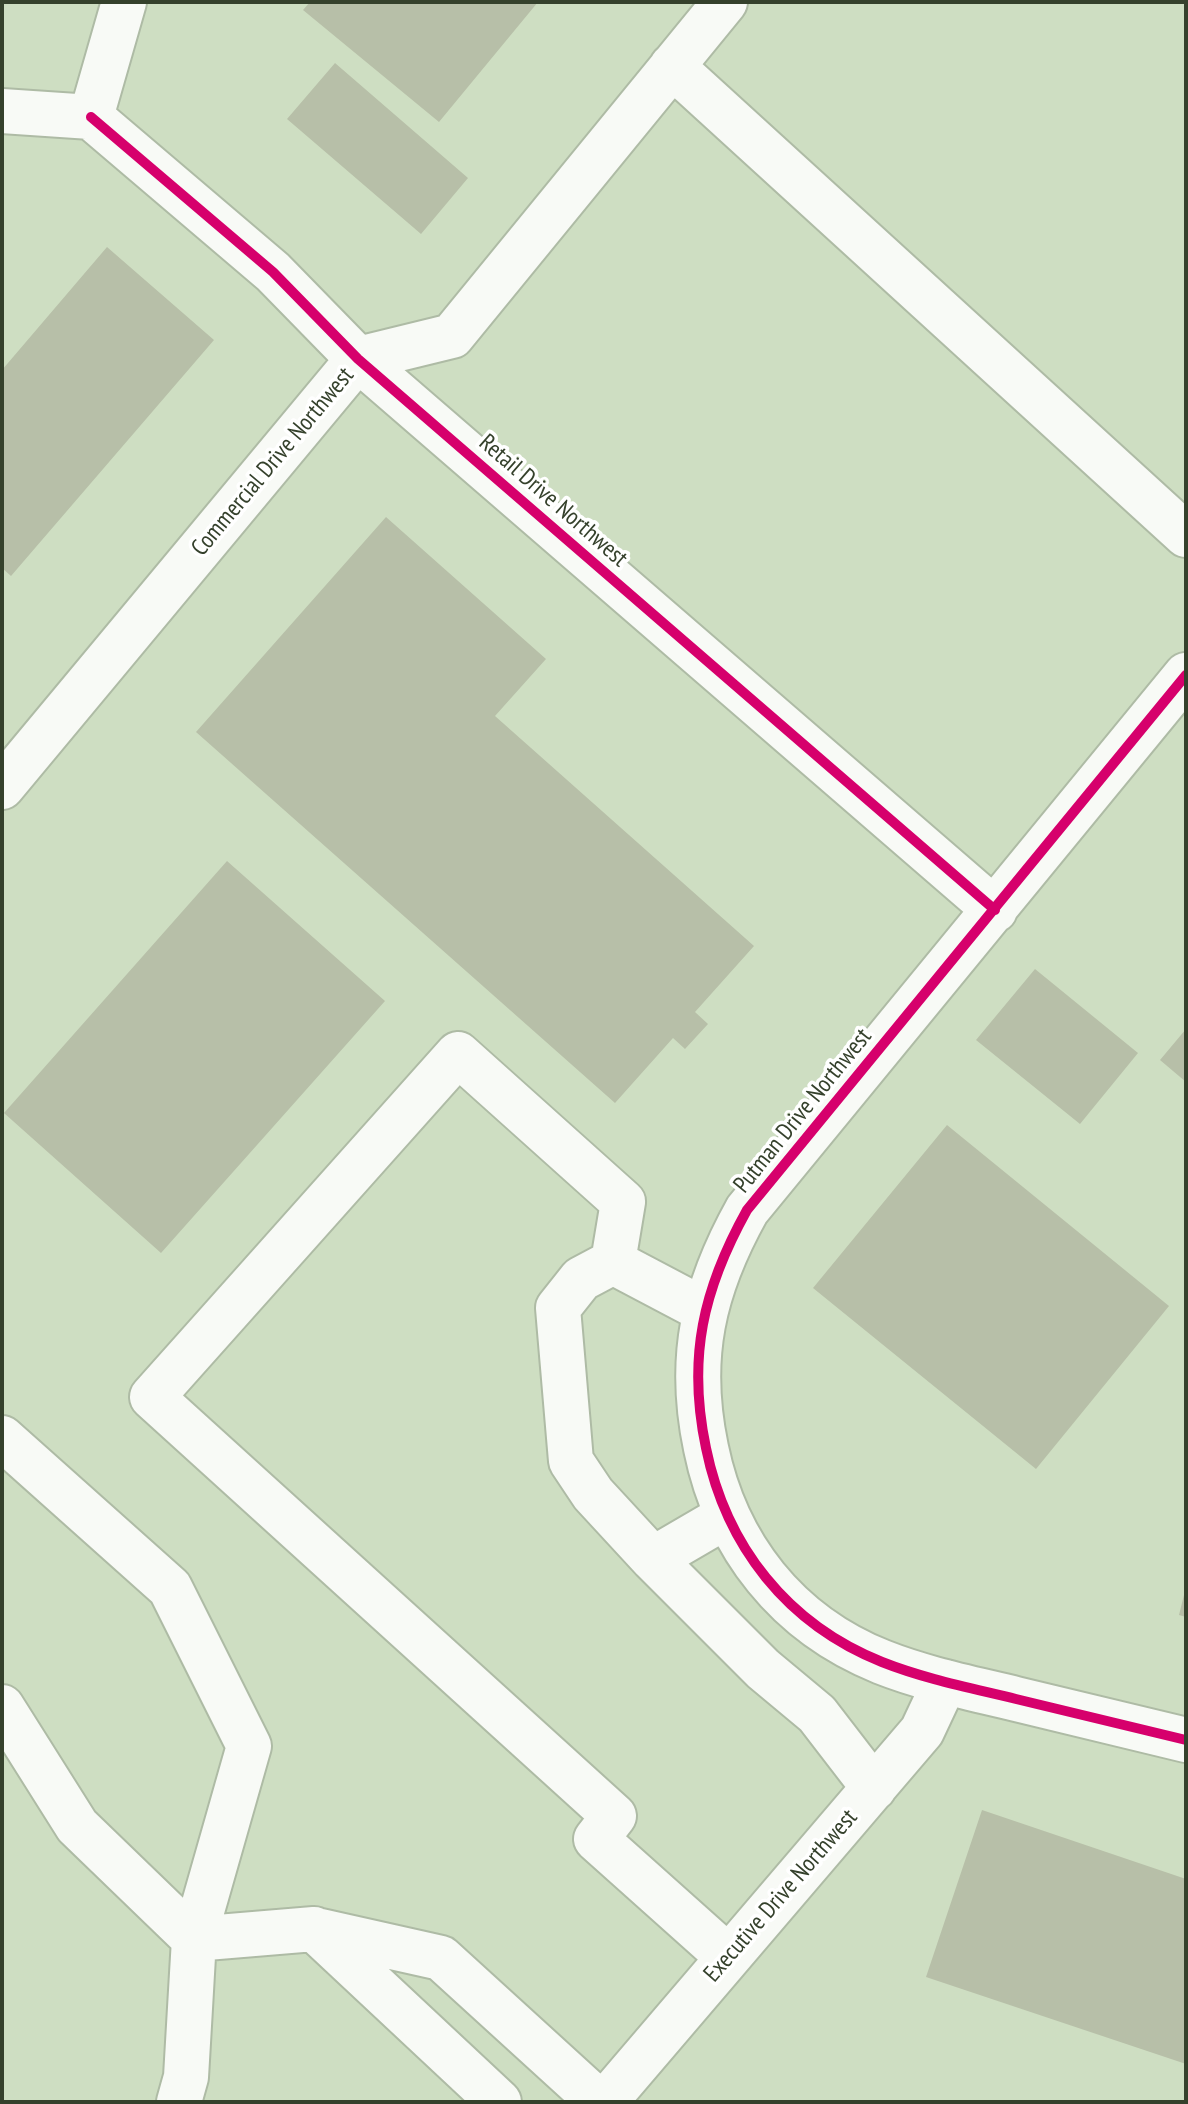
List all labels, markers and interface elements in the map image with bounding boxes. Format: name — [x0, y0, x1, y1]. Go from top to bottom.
street label: Commercial Drive Northwest — [186, 362, 360, 562]
street label: Retail Drive Northwest — [473, 429, 633, 573]
street label: Putman Drive Northwest — [728, 1023, 878, 1199]
street label: Executive Drive Northwest — [698, 1804, 864, 1988]

